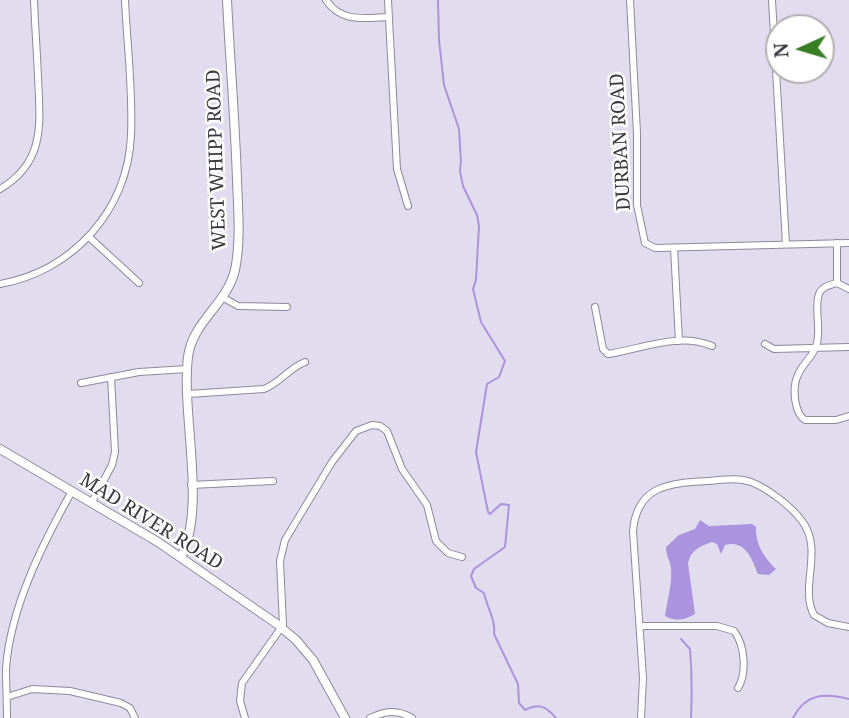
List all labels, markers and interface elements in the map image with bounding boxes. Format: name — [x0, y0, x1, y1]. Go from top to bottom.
north arrow — [765, 14, 835, 84]
text: N — [768, 42, 795, 59]
street label: WEST WHIPP ROAD — [202, 69, 232, 251]
street label: DURBAN ROAD — [606, 73, 636, 211]
street label: MAD RIVER ROAD — [75, 469, 227, 575]

